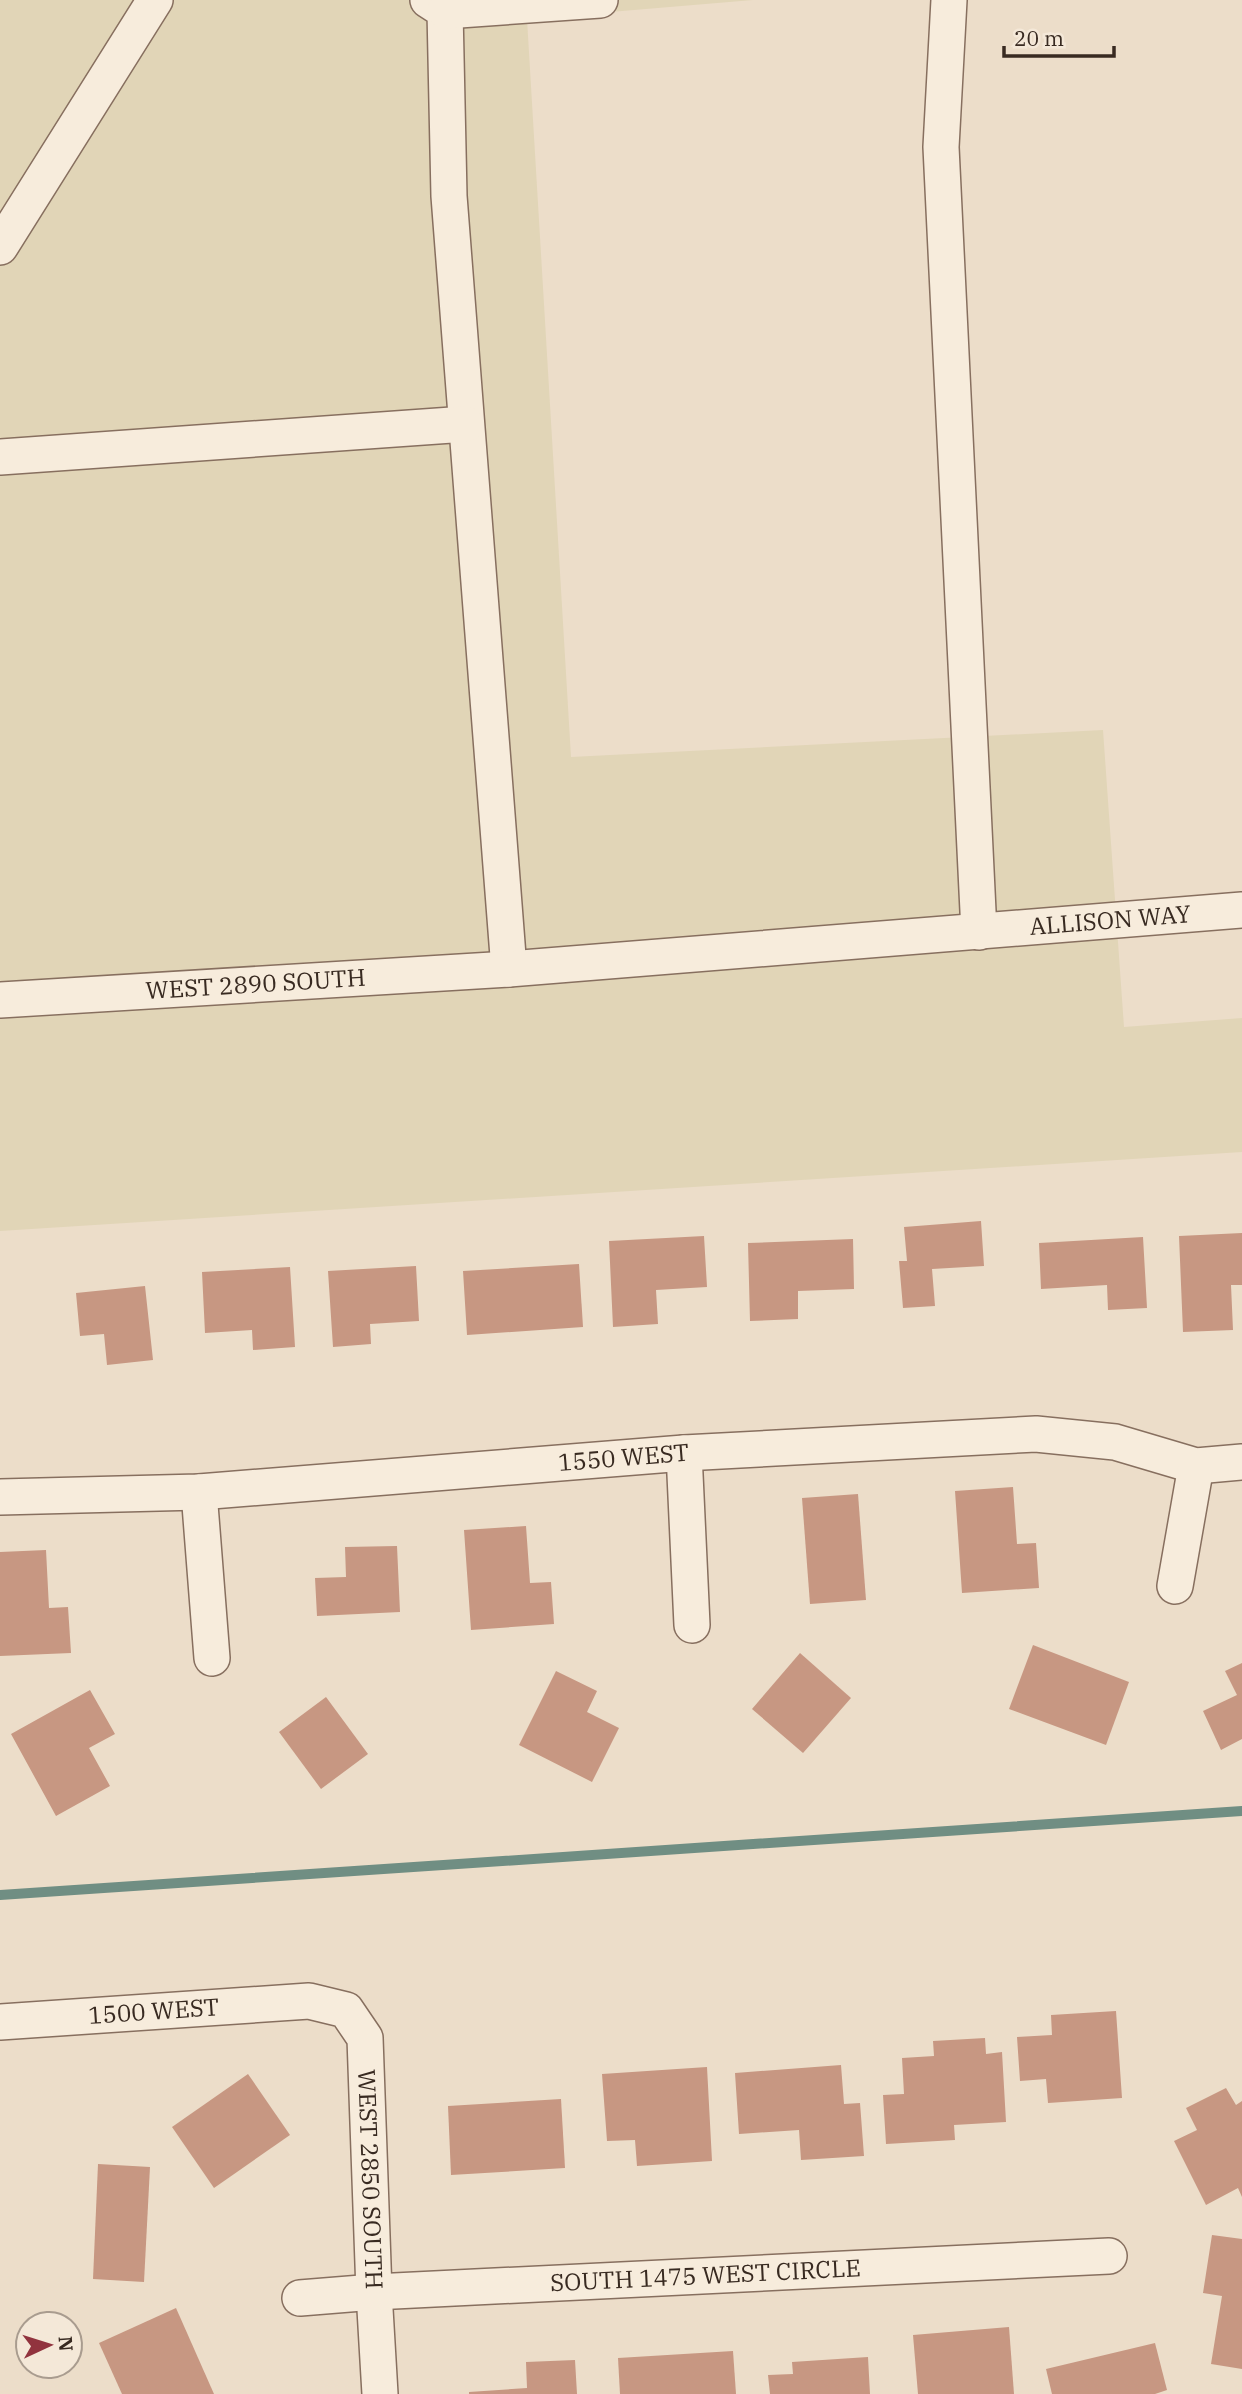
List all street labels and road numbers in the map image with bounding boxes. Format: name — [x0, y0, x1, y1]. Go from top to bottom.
street label: ALLISON WAY — [1028, 897, 1192, 942]
street label: WEST 2890 SOUTH — [145, 961, 366, 1006]
street label: 1550 WEST — [557, 1436, 690, 1478]
street label: 1500 WEST — [87, 1990, 220, 2031]
street label: WEST 2850 SOUTH — [351, 2069, 391, 2290]
street label: SOUTH 1475 WEST CIRCLE — [549, 2251, 861, 2298]

